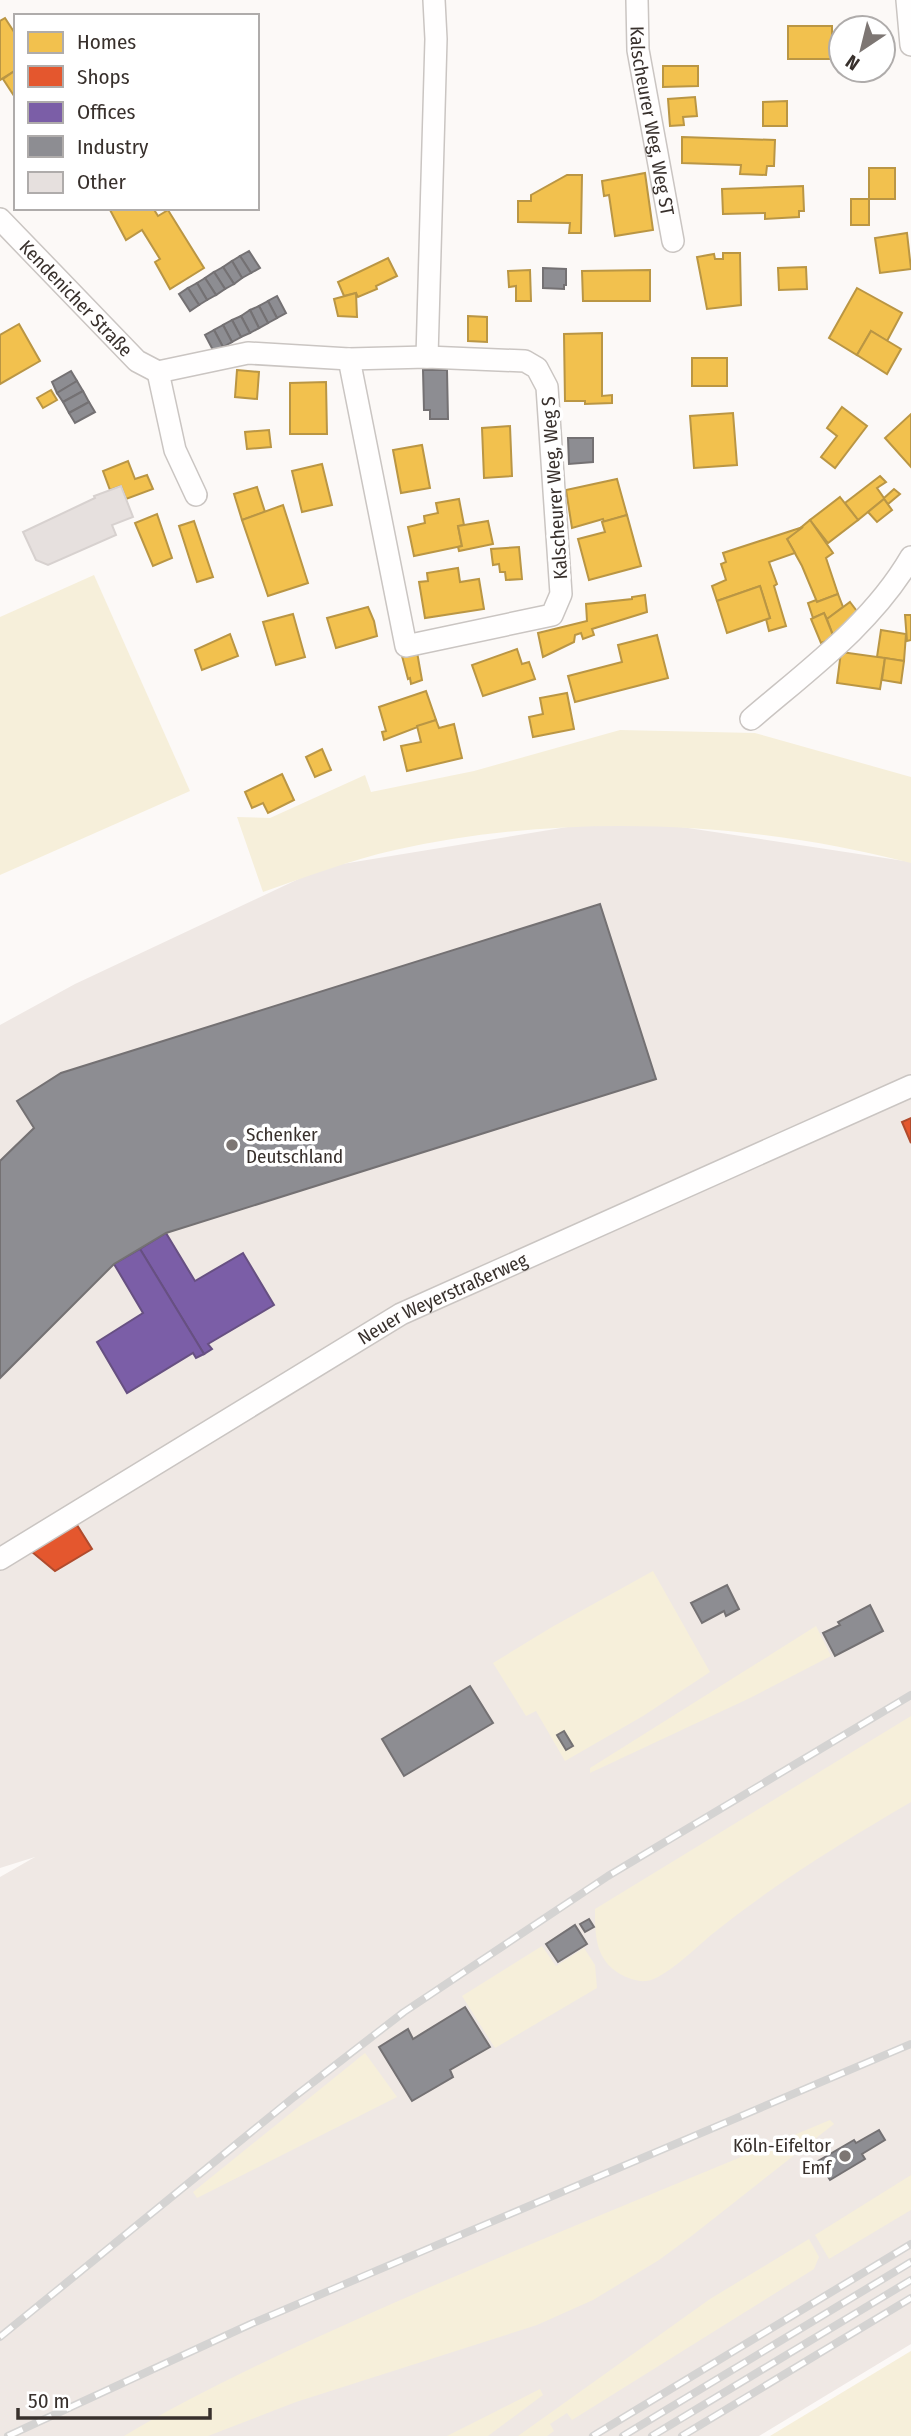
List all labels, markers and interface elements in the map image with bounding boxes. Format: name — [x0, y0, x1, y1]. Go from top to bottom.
legend — [14, 14, 259, 210]
north arrow — [827, 14, 897, 84]
street label: Kalscheurer Weg, Weg ST — [626, 26, 679, 217]
text: Homes — [77, 29, 136, 55]
text: N — [841, 50, 864, 75]
text: Shops — [77, 64, 130, 90]
text: Offices — [77, 99, 136, 125]
text: Industry — [77, 134, 149, 160]
text: Other — [77, 169, 126, 195]
street label: Kendenicher Straße — [15, 236, 137, 361]
street label: Kalscheurer Weg, Weg S — [537, 396, 572, 580]
place label: Schenker Deutschland — [246, 1123, 343, 1168]
marker: Schenker Deutschland — [224, 1137, 240, 1153]
street label: Neuer Weyerstraßerweg — [354, 1248, 531, 1350]
place label: Köln-Eifeltor Emf — [733, 2134, 832, 2179]
marker: Köln-Eifeltor Emf — [837, 2148, 853, 2164]
scale bar — [18, 2376, 210, 2420]
text: 50 m — [28, 2388, 70, 2414]

